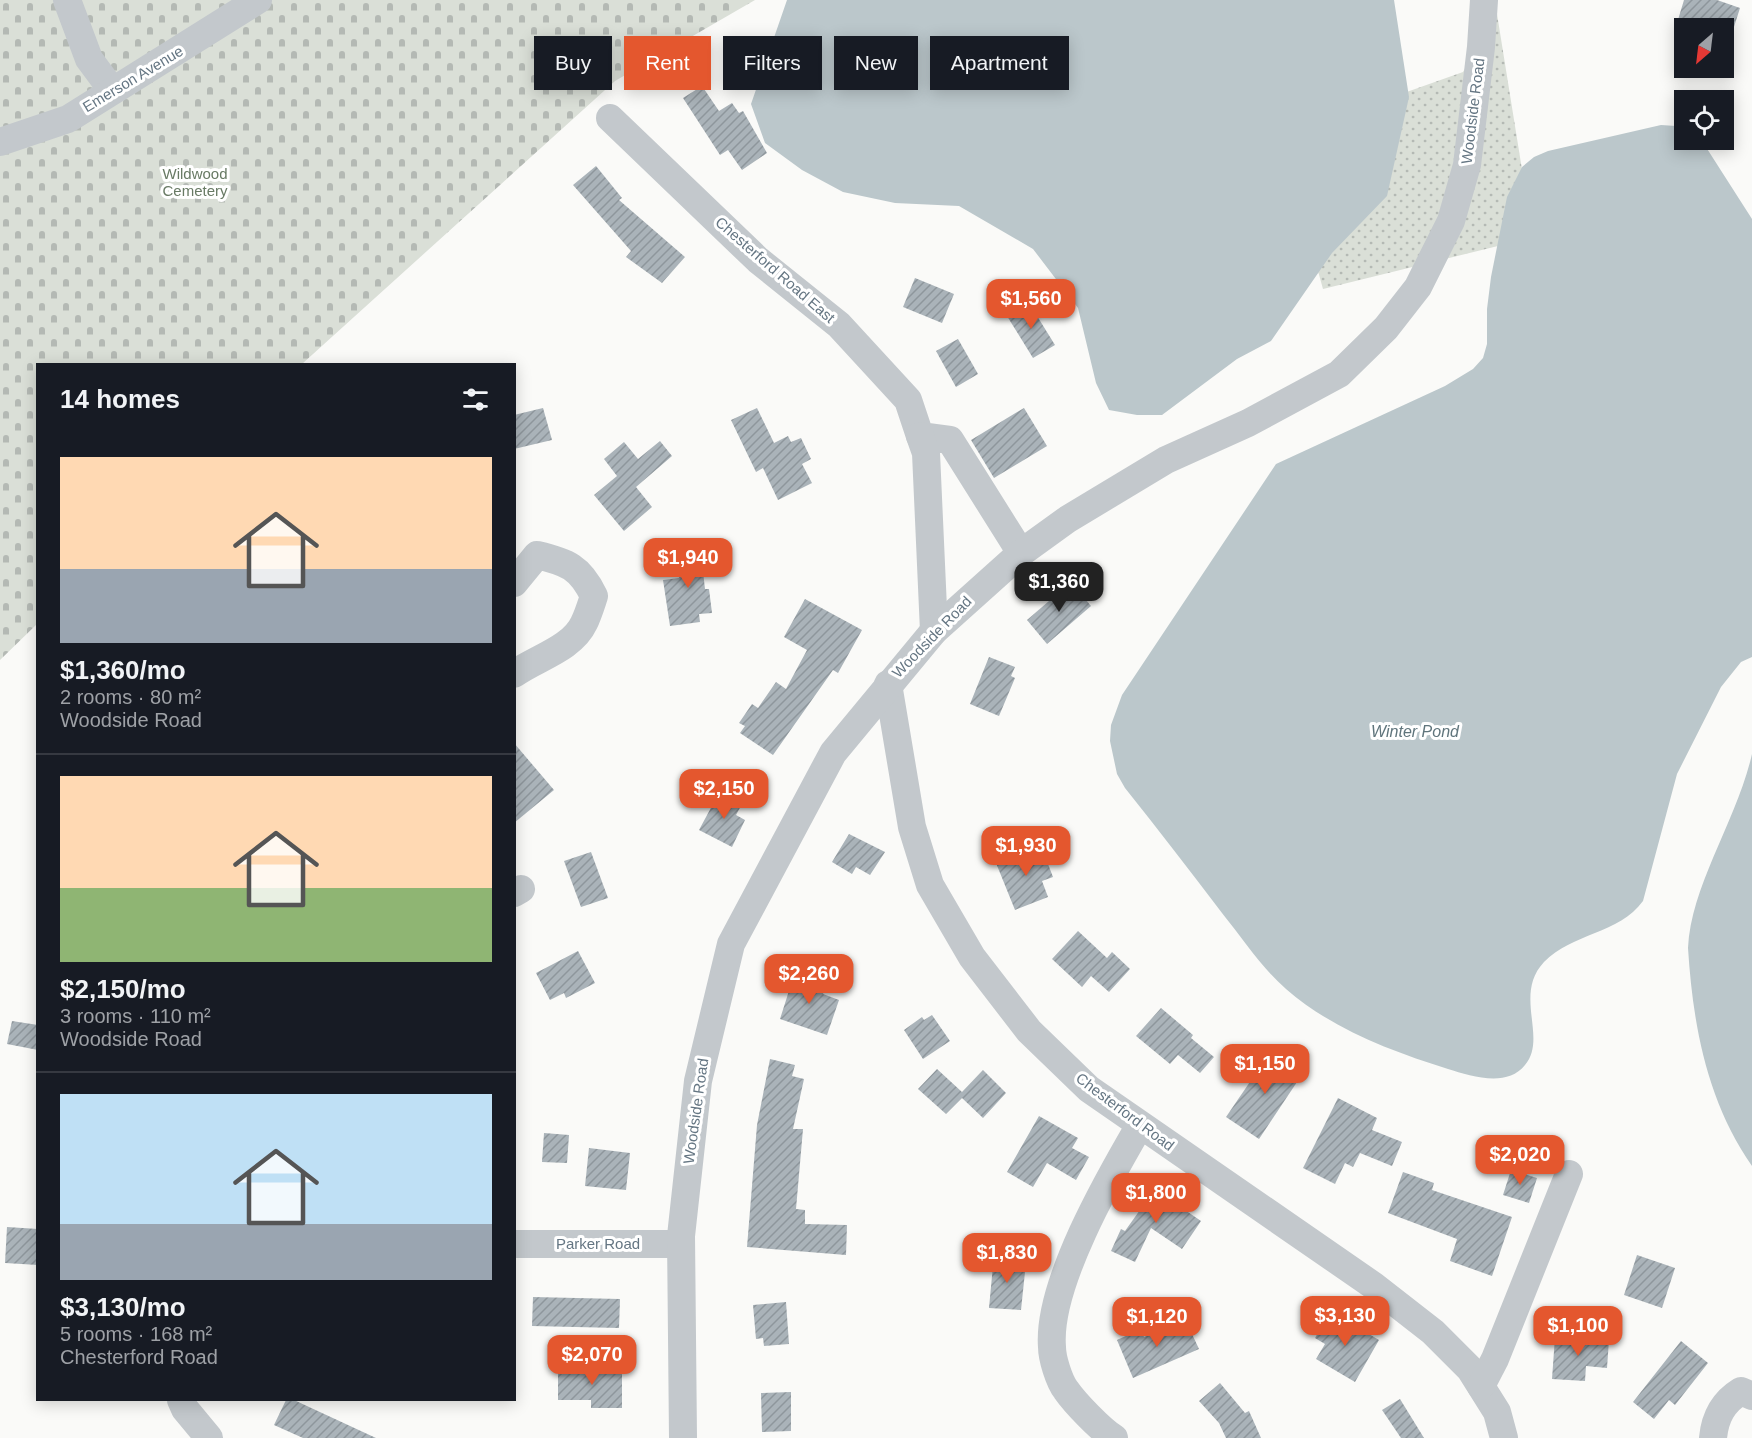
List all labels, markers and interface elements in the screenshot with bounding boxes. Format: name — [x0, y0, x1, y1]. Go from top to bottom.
north arrow — [1674, 18, 1734, 78]
map controls — [1674, 18, 1734, 150]
chip: Buy — [534, 36, 612, 90]
chip: Rent — [624, 36, 711, 90]
chip: Filters — [723, 36, 822, 90]
chip: New — [834, 36, 918, 90]
chip: Apartment — [930, 36, 1069, 90]
street label: Emerson Avenue — [80, 42, 186, 115]
street label: Woodside Road — [1458, 57, 1487, 165]
button: locate — [1674, 90, 1734, 150]
park label: Wildwood Cemetery — [162, 165, 228, 199]
street label: Chesterford Road East — [712, 213, 839, 327]
pin: $1,560 — [982, 279, 1080, 330]
text: $1,560 — [1000, 287, 1062, 309]
icon: filters — [459, 383, 492, 416]
text: 14 homes — [60, 384, 180, 414]
icon: home — [222, 496, 330, 604]
pin: $1,940 — [639, 538, 737, 589]
text: $1,940 — [657, 546, 719, 568]
pin: $1,360 — [1010, 562, 1108, 613]
text: $1,360 — [1028, 570, 1090, 592]
street label: Woodside Road — [889, 592, 975, 681]
text: $1,360/mo — [60, 655, 186, 685]
text: 2 rooms · 80 m² — [60, 686, 201, 708]
text: Woodside Road — [60, 709, 202, 731]
water label: Winter Pond — [1371, 723, 1460, 740]
pin: $2,150 — [675, 769, 773, 820]
text: $2,150 — [693, 777, 755, 799]
icon: home — [222, 815, 330, 923]
pin: $1,930 — [977, 826, 1075, 877]
text: $1,930 — [995, 834, 1057, 856]
pin: $2,260 — [760, 954, 858, 1005]
text: $2,260 — [778, 962, 840, 984]
text: $2,150/mo — [60, 974, 186, 1004]
text: 3 rooms · 110 m² — [60, 1005, 211, 1027]
text: Woodside Road — [60, 1028, 202, 1050]
pin: $1,150 — [1216, 1044, 1314, 1095]
text: $1,150 — [1234, 1052, 1296, 1074]
street label: Woodside Road — [680, 1057, 711, 1165]
street label: Chesterford Road — [1073, 1069, 1178, 1154]
icon: home — [222, 1133, 330, 1241]
pin: $2,020 — [1471, 1135, 1569, 1186]
text: $2,020 — [1489, 1143, 1551, 1165]
pin: $1,800 — [1107, 1173, 1205, 1224]
text: $1,800 — [1125, 1181, 1187, 1203]
pin: $1,830 — [958, 1233, 1056, 1284]
street label: Parker Road — [556, 1235, 640, 1252]
text: $1,830 — [976, 1241, 1038, 1263]
text: $3,130/mo — [60, 1292, 186, 1322]
pin: $3,130 — [1296, 1296, 1394, 1347]
pin: $1,120 — [1108, 1297, 1206, 1348]
text: $3,130 — [1314, 1304, 1376, 1326]
text: $1,120 — [1126, 1305, 1188, 1327]
pin: $1,100 — [1529, 1306, 1627, 1357]
text: $1,100 — [1547, 1314, 1609, 1336]
text: 5 rooms · 168 m² — [60, 1323, 212, 1345]
pin: $2,070 — [543, 1335, 641, 1386]
text: $2,070 — [561, 1343, 623, 1365]
text: Chesterford Road — [60, 1346, 218, 1368]

